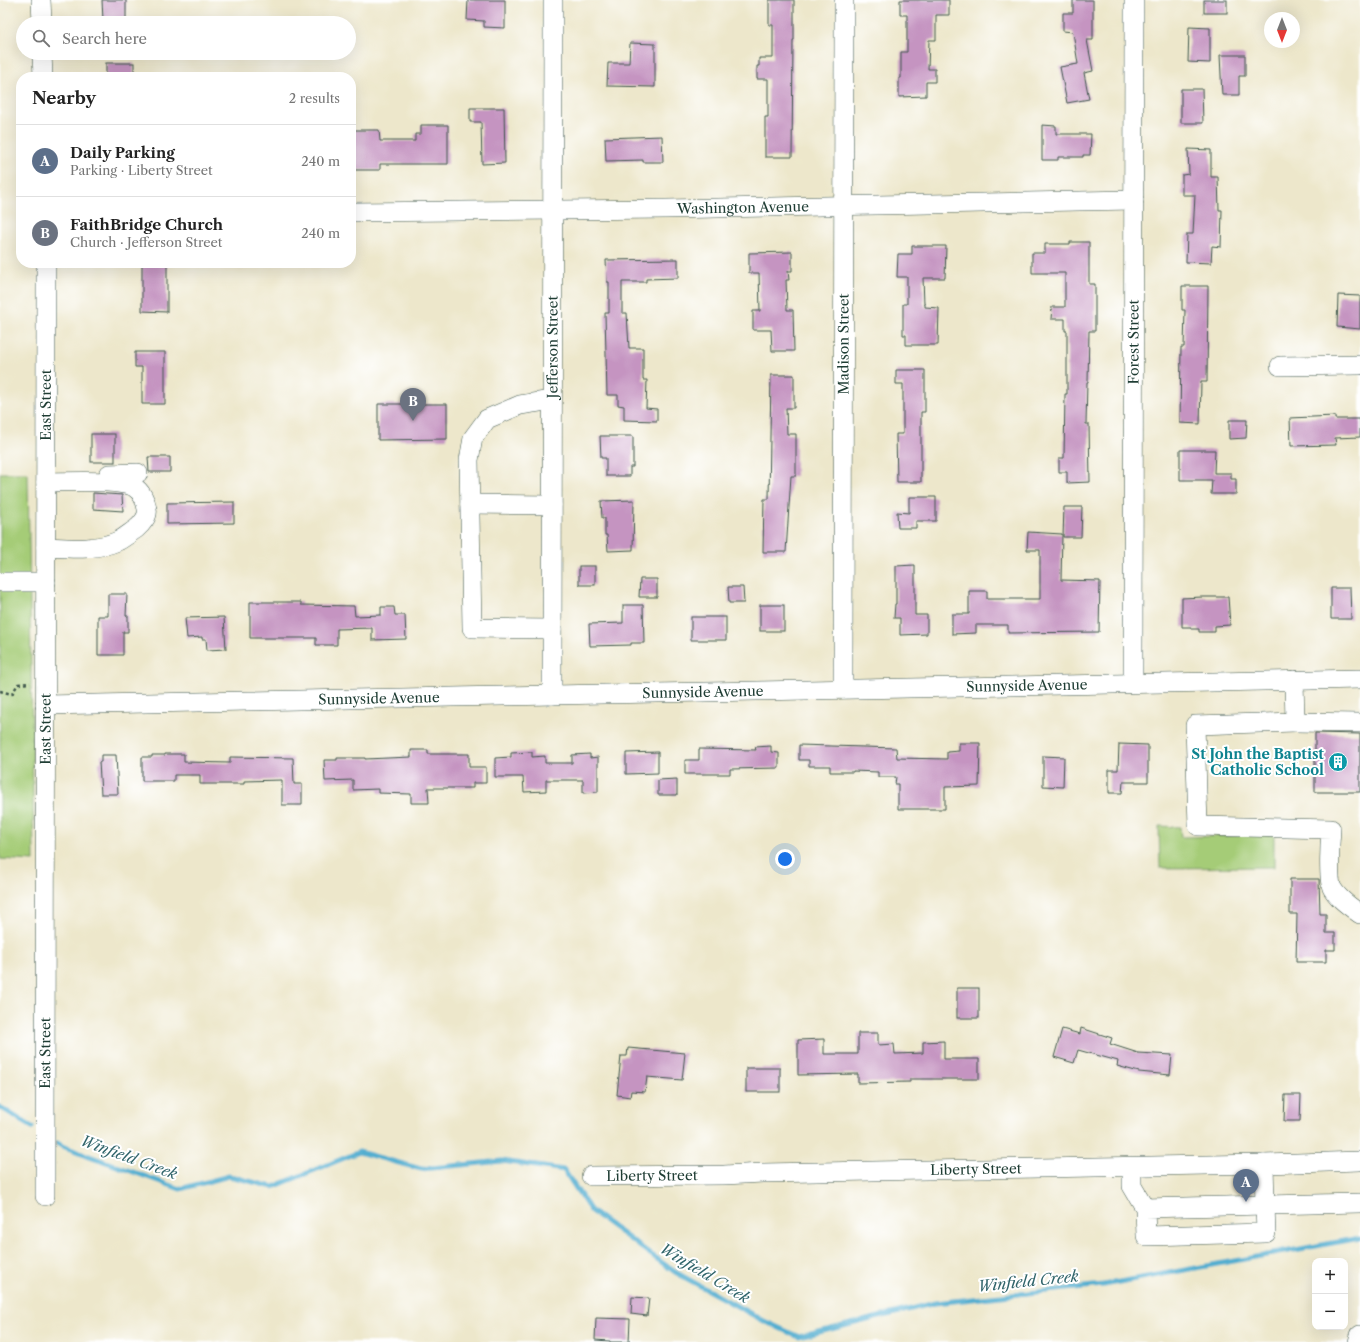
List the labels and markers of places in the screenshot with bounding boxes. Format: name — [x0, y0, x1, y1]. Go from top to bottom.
pin: B — [400, 388, 426, 421]
place label: St John the Baptist Catholic School — [1191, 745, 1324, 779]
building icon: St John the Baptist Catholic School — [1327, 751, 1349, 773]
pin: A — [1233, 1169, 1259, 1202]

